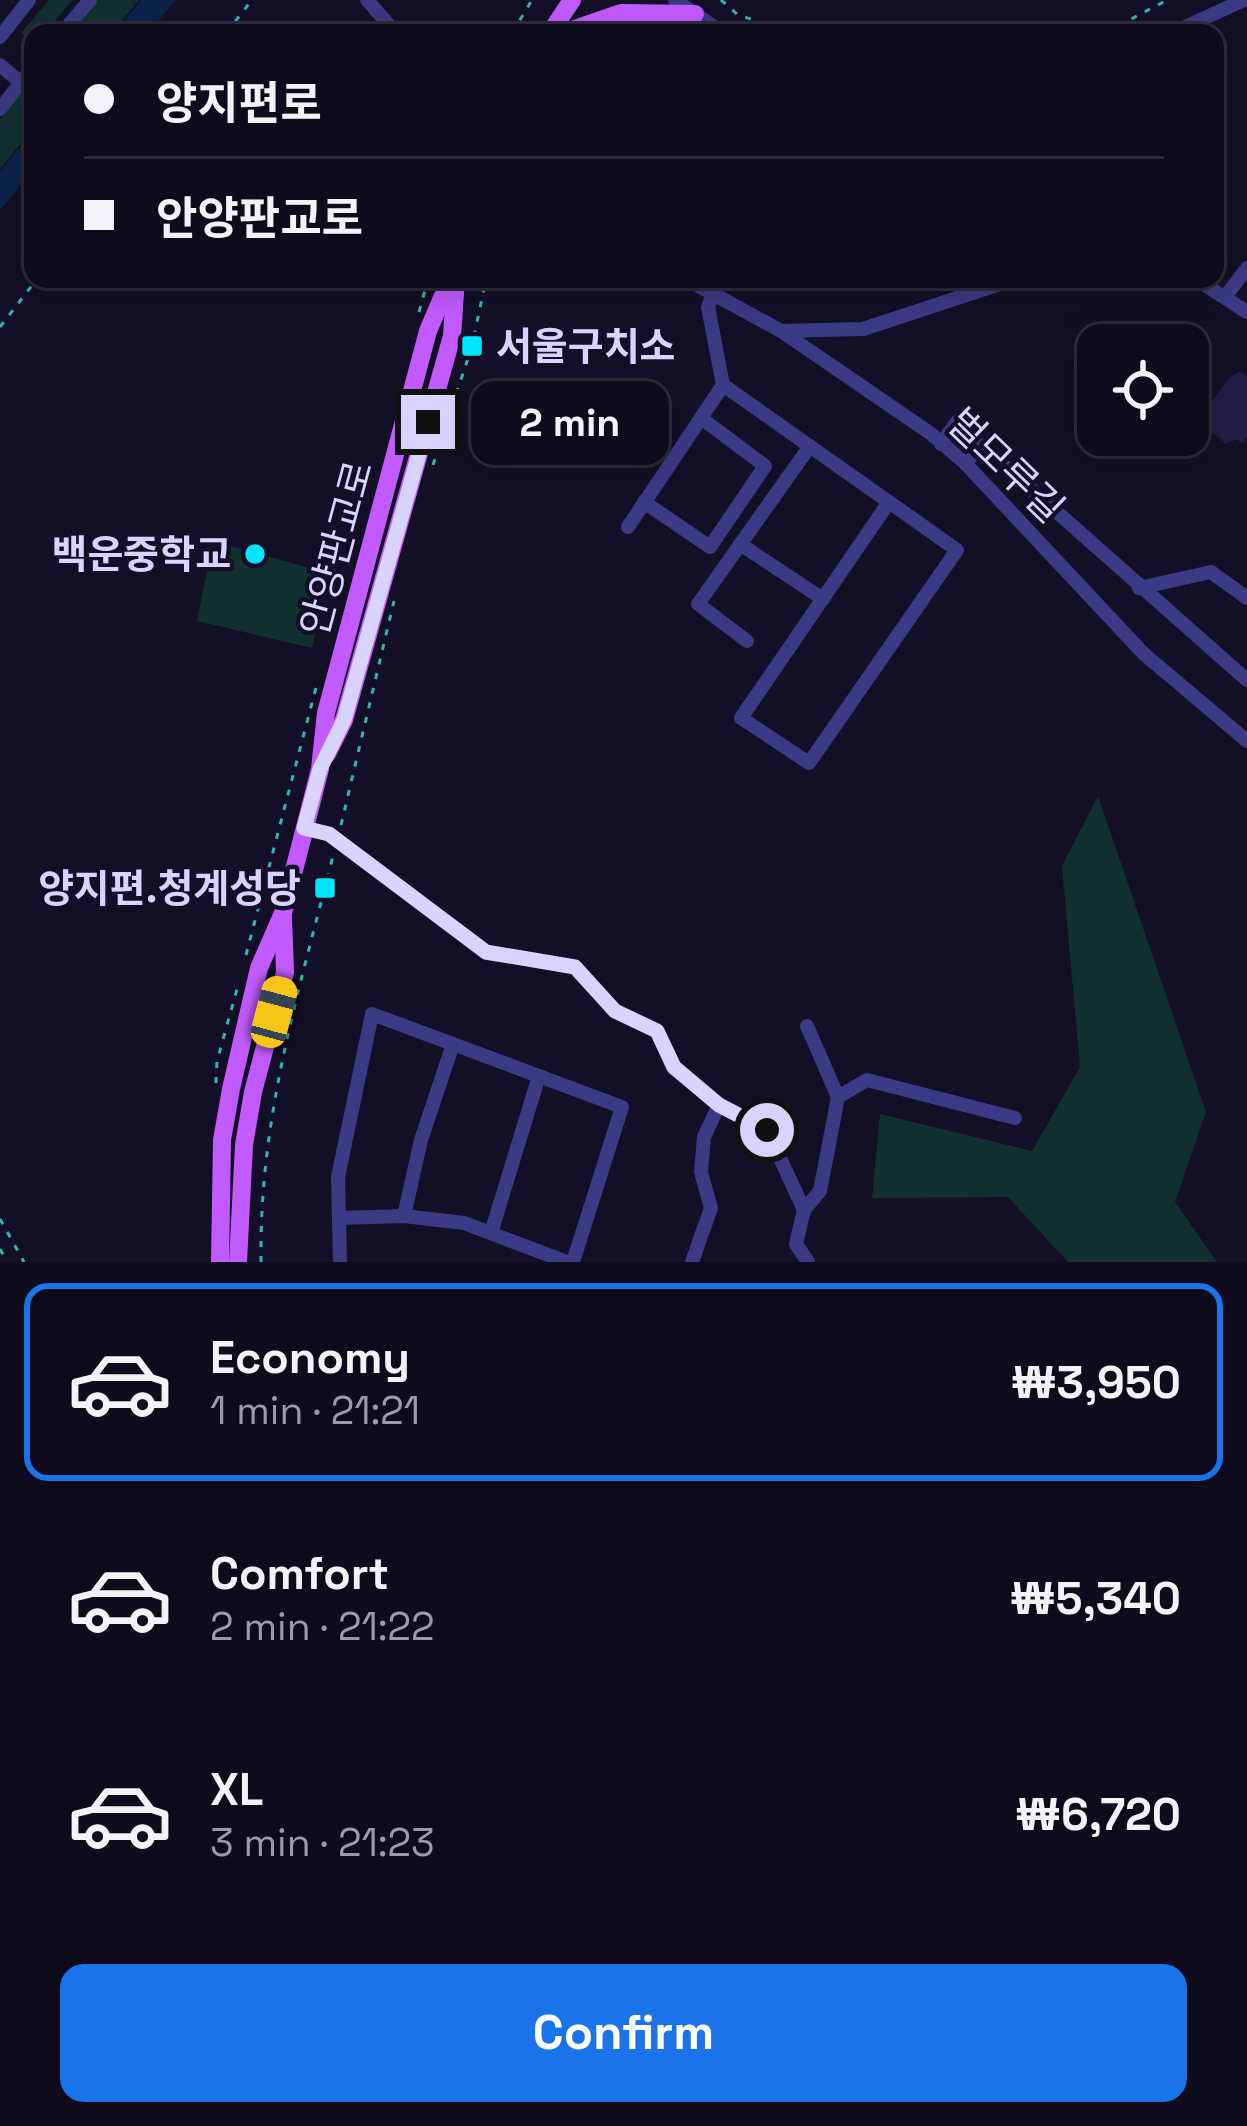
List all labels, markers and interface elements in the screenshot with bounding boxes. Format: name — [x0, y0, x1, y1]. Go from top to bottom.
text: 양지편로 — [156, 75, 322, 132]
text: 안양판교로 — [156, 190, 363, 247]
place label: 서울구치소 — [496, 322, 675, 371]
map controls — [1077, 324, 1209, 456]
button: locate — [1077, 324, 1209, 456]
marker: 서울구치소 — [459, 333, 485, 359]
callout: 2 min — [470, 380, 668, 464]
route end — [401, 395, 455, 449]
text: 2 min — [520, 398, 620, 447]
street label: 벌모루길 — [937, 398, 1074, 533]
street label: 안양판교로 — [290, 455, 383, 641]
place label: 백운중학교 — [52, 530, 231, 579]
marker: 백운중학교 — [242, 541, 268, 567]
place label: 양지편.청계성당 — [38, 864, 301, 913]
marker: 양지편.청계성당 — [312, 875, 338, 901]
car — [247, 973, 301, 1051]
route start — [740, 1103, 794, 1157]
icon: car — [66, 1328, 174, 1436]
text: Economy — [210, 1329, 410, 1386]
text: ₩3,950 — [1011, 1354, 1181, 1411]
text: 1 min · 21:21 — [210, 1386, 420, 1435]
icon: car — [66, 1544, 174, 1652]
text: Comfort — [210, 1545, 389, 1602]
text: ₩5,340 — [1010, 1570, 1181, 1627]
text: 2 min · 21:22 — [210, 1602, 435, 1651]
icon: car — [66, 1760, 174, 1868]
text: XL — [210, 1761, 263, 1818]
text: ₩6,720 — [1015, 1786, 1181, 1843]
text: 3 min · 21:23 — [210, 1818, 435, 1867]
button: Confirm — [60, 1964, 1187, 2102]

